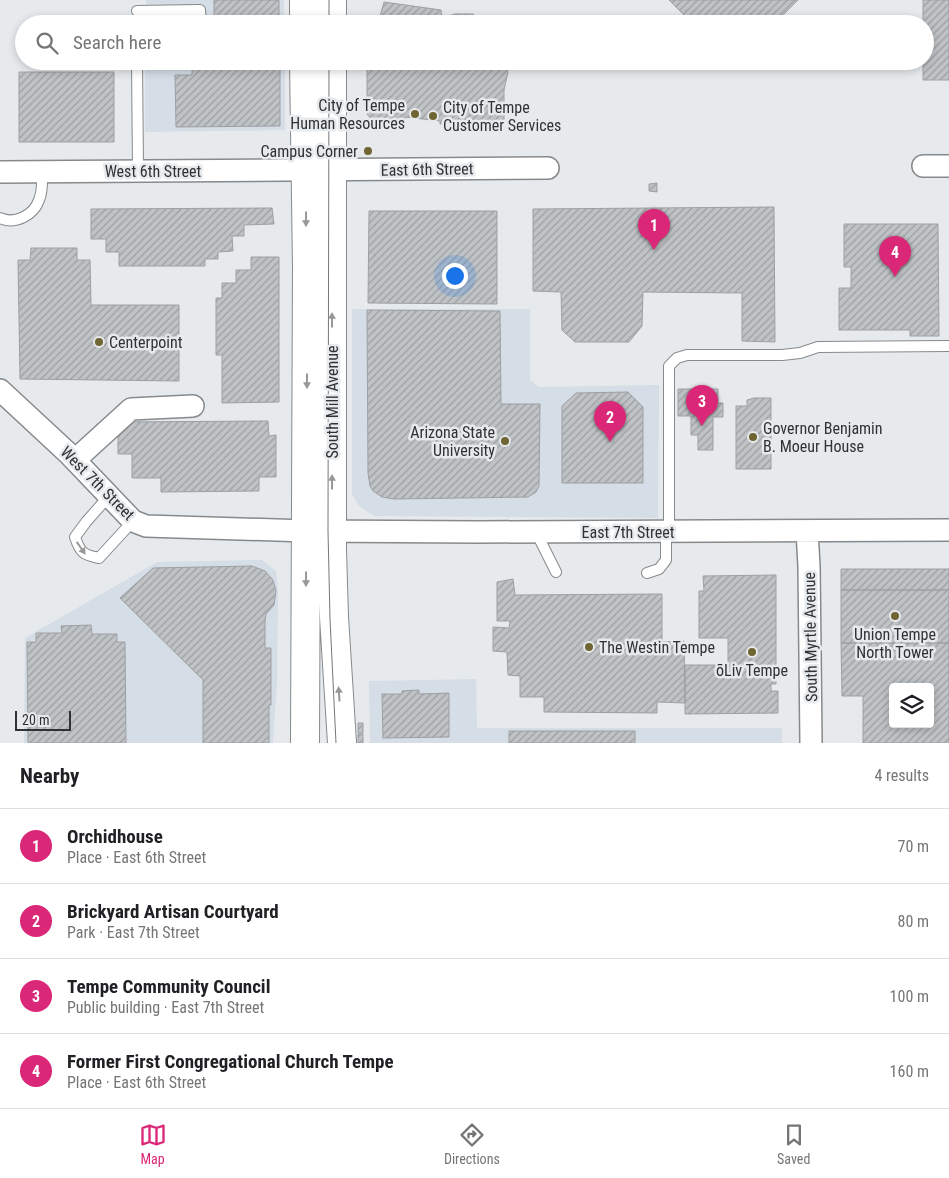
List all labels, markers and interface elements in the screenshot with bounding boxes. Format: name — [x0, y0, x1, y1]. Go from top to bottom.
search box — [15, 15, 934, 70]
icon: search — [33, 29, 61, 57]
text: Search here — [73, 31, 161, 54]
place label: City of Tempe Human Resources — [290, 96, 405, 133]
place label: City of Tempe Customer Services — [443, 98, 561, 135]
marker: City of Tempe Human Resources — [409, 108, 421, 120]
marker: City of Tempe Customer Services — [427, 110, 439, 122]
place label: Campus Corner — [261, 142, 358, 161]
marker: Campus Corner — [362, 145, 374, 157]
street label: East 6th Street — [380, 159, 474, 180]
street label: West 6th Street — [105, 162, 202, 181]
pin: 1 — [638, 209, 670, 250]
one-way arrow — [302, 211, 310, 227]
pin: 4 — [879, 236, 911, 277]
your location — [442, 263, 468, 289]
one-way arrow — [329, 312, 337, 328]
place label: Centerpoint — [109, 333, 183, 352]
marker: Centerpoint — [93, 336, 105, 348]
street label: South Mill Avenue — [323, 345, 342, 459]
one-way arrow — [303, 374, 311, 390]
pin: 3 — [686, 385, 718, 426]
pin: 2 — [594, 401, 626, 442]
place label: Governor Benjamin B. Moeur House — [763, 419, 883, 456]
place label: Arizona State University — [410, 423, 495, 460]
marker: Governor Benjamin B. Moeur House — [747, 431, 759, 443]
marker: Arizona State University — [499, 435, 511, 447]
street label: West 7th Street — [57, 442, 139, 524]
one-way arrow — [328, 474, 336, 490]
street label: East 7th Street — [582, 523, 675, 542]
one-way arrow — [76, 541, 86, 555]
one-way arrow — [302, 572, 310, 588]
street label: South Myrtle Avenue — [800, 572, 821, 702]
marker: Union Tempe North Tower — [889, 610, 901, 622]
place label: Union Tempe North Tower — [854, 625, 936, 662]
place label: The Westin Tempe — [599, 638, 715, 657]
marker: The Westin Tempe — [583, 641, 595, 653]
marker: ōLiv Tempe — [746, 646, 758, 658]
place label: ōLiv Tempe — [716, 661, 788, 680]
map controls — [889, 683, 934, 728]
button: layers — [889, 683, 934, 728]
one-way arrow — [334, 686, 342, 702]
scale bar — [15, 708, 71, 731]
text: 20 m — [22, 712, 50, 728]
text: Nearby — [20, 764, 79, 788]
text: 4 results — [874, 766, 929, 785]
text: Orchidhouse — [67, 825, 163, 848]
text: 1 — [32, 837, 40, 856]
text: 70 m — [897, 837, 929, 856]
text: Place · East 6th Street — [67, 848, 206, 867]
text: Brickyard Artisan Courtyard — [67, 900, 279, 923]
text: 2 — [32, 912, 40, 931]
text: 80 m — [897, 912, 929, 931]
text: Park · East 7th Street — [67, 923, 200, 942]
text: Tempe Community Council — [67, 975, 270, 998]
text: 3 — [32, 987, 40, 1006]
text: 100 m — [890, 987, 929, 1006]
text: Public building · East 7th Street — [67, 998, 264, 1017]
text: Former First Congregational Church Tempe — [67, 1050, 394, 1073]
text: 4 — [32, 1062, 40, 1081]
text: 160 m — [890, 1062, 929, 1081]
text: Place · East 6th Street — [67, 1073, 206, 1092]
tab: Map — [139, 1121, 167, 1167]
tab: Directions — [444, 1121, 500, 1167]
tab: Saved — [777, 1121, 810, 1167]

